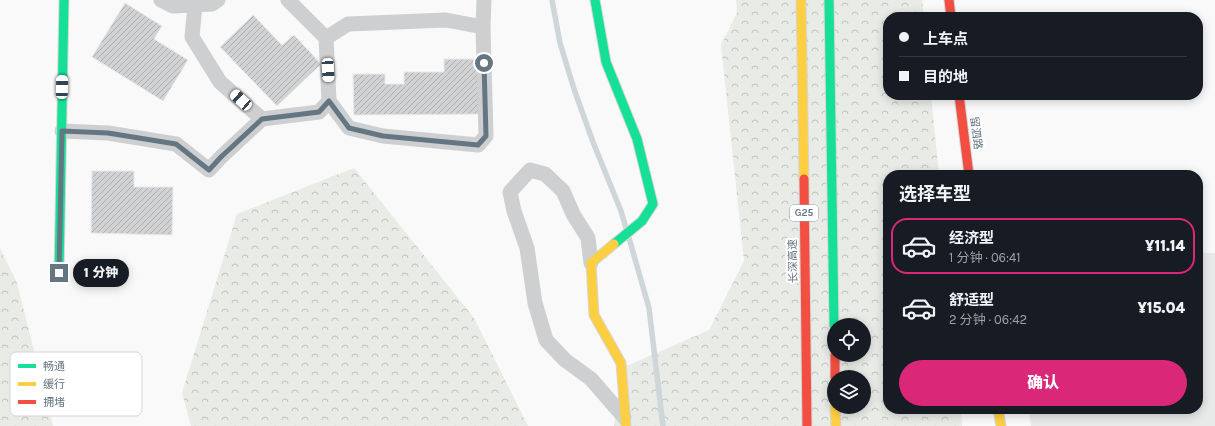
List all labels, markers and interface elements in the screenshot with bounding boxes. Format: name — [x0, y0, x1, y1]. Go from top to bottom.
text: 上车点 — [923, 30, 968, 48]
route start — [475, 54, 493, 72]
car — [321, 58, 335, 82]
text: 目的地 — [923, 68, 968, 86]
car — [56, 75, 68, 99]
car — [228, 88, 254, 112]
street label: 留泗路 — [968, 116, 984, 150]
text: 选择车型 — [899, 183, 971, 205]
road number: G25 — [790, 205, 818, 221]
icon: car — [901, 228, 937, 264]
text: 经济型 — [949, 229, 994, 247]
text: ¥11.14 — [1145, 237, 1185, 255]
street label: 长深高速 — [786, 239, 800, 283]
text: 1 分钟 · 06:41 — [949, 250, 1021, 265]
callout: 1 分钟 — [73, 259, 129, 287]
route end — [50, 264, 68, 282]
text: 1 分钟 — [84, 265, 118, 280]
icon: car — [901, 290, 937, 326]
text: 舒适型 — [949, 291, 994, 309]
text: ¥15.04 — [1137, 299, 1185, 317]
text: 2 分钟 · 06:42 — [949, 312, 1027, 327]
map controls — [827, 318, 871, 414]
button: locate — [827, 318, 871, 362]
legend — [10, 352, 142, 416]
text: 畅通 — [43, 360, 65, 373]
button: 确认 — [899, 360, 1187, 406]
button: layers — [827, 370, 871, 414]
text: 缓行 — [43, 378, 65, 391]
text: 拥堵 — [43, 396, 65, 409]

